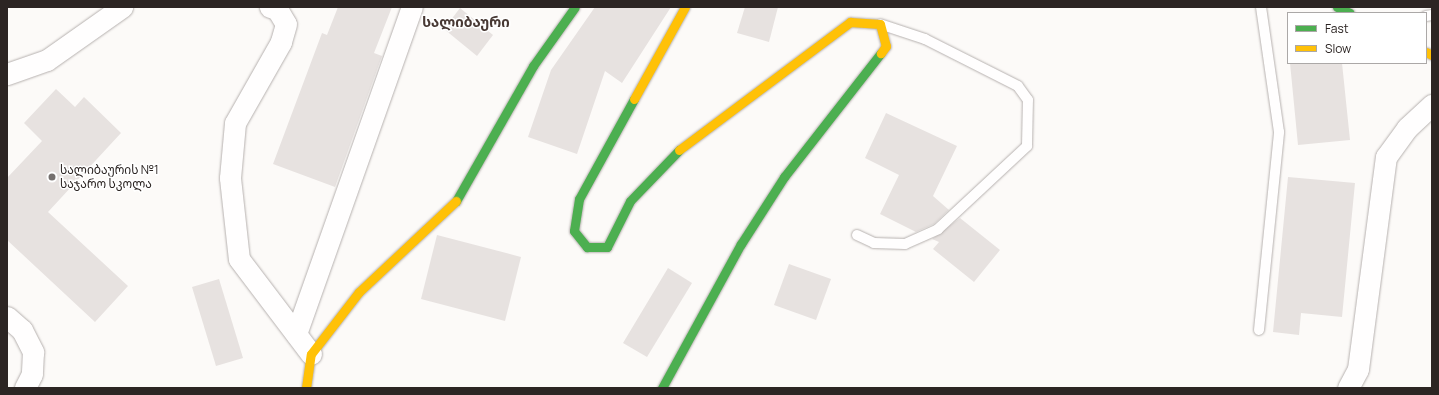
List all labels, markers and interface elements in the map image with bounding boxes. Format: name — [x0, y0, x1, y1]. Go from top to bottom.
legend — [1287, 12, 1427, 64]
district label: სალიბაური — [422, 14, 510, 30]
text: Fast — [1325, 20, 1349, 37]
text: Slow — [1325, 40, 1351, 57]
place label: სალიბაურის №1 საჯარო სკოლა — [60, 163, 159, 191]
marker: სალიბაურის №1 საჯარო სკოლა — [47, 172, 57, 182]

